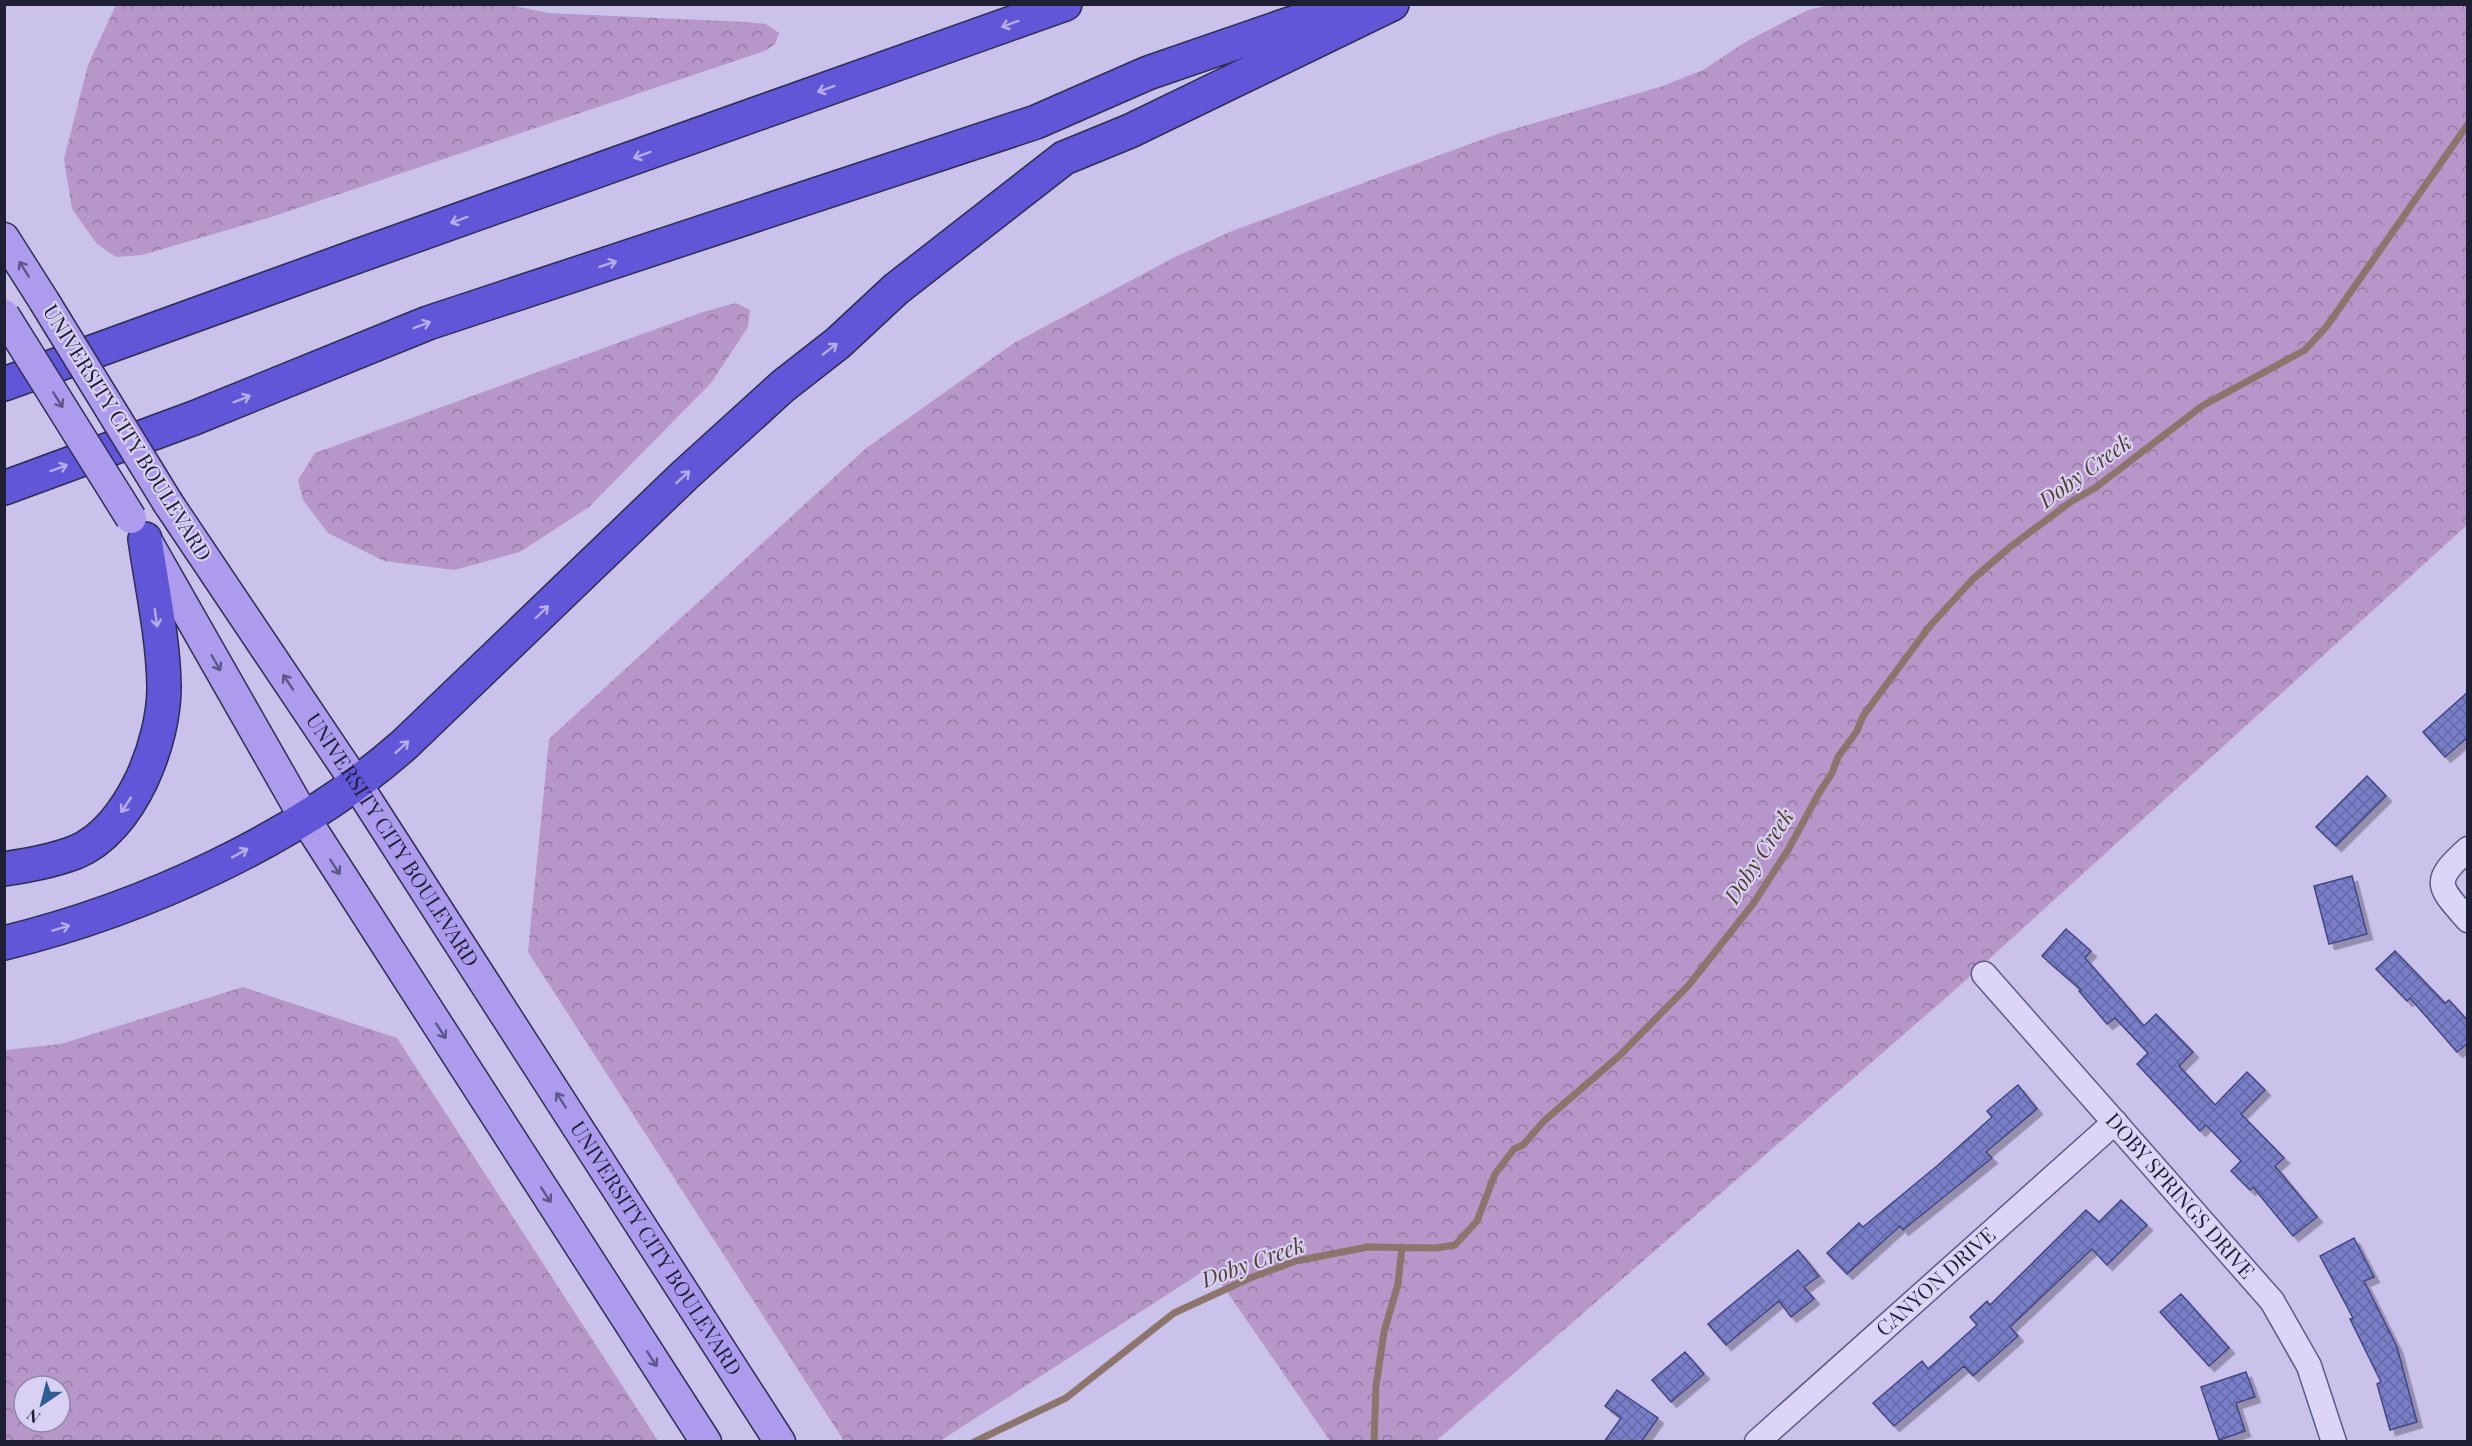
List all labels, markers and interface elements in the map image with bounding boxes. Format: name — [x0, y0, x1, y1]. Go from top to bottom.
one-way arrow — [1001, 20, 1020, 31]
one-way arrow — [817, 85, 836, 96]
one-way arrow — [634, 150, 652, 161]
one-way arrow — [450, 215, 469, 226]
one-way arrow — [598, 258, 617, 269]
one-way arrow — [18, 261, 30, 278]
street label: UNIVERSITY CITY BOULEVARD — [38, 298, 219, 565]
one-way arrow — [413, 319, 431, 330]
one-way arrow — [822, 343, 838, 356]
one-way arrow — [52, 391, 64, 408]
one-way arrow — [232, 393, 250, 404]
water label: Doby Creek — [2031, 426, 2137, 515]
one-way arrow — [50, 462, 68, 473]
one-way arrow — [676, 470, 691, 484]
one-way arrow — [534, 605, 549, 619]
one-way arrow — [151, 608, 162, 628]
one-way arrow — [210, 654, 222, 671]
one-way arrow — [282, 675, 294, 691]
street label: UNIVERSITY CITY BOULEVARD — [301, 707, 487, 972]
one-way arrow — [394, 740, 409, 754]
one-way arrow — [120, 796, 133, 813]
water label: Doby Creek — [1716, 802, 1800, 910]
one-way arrow — [232, 846, 249, 858]
one-way arrow — [329, 858, 342, 875]
one-way arrow — [51, 922, 70, 933]
one-way arrow — [435, 1022, 447, 1039]
one-way arrow — [554, 1092, 567, 1109]
street label: DOBY SPRINGS DRIVE — [2100, 1106, 2262, 1284]
street label: UNIVERSITY CITY BOULEVARD — [565, 1115, 750, 1380]
one-way arrow — [540, 1186, 552, 1203]
street label: CANYON DRIVE — [1869, 1220, 2000, 1341]
water label: Doby Creek — [1196, 1229, 1308, 1294]
one-way arrow — [646, 1350, 658, 1366]
north arrow — [12, 1374, 72, 1434]
text: N — [22, 1405, 44, 1429]

